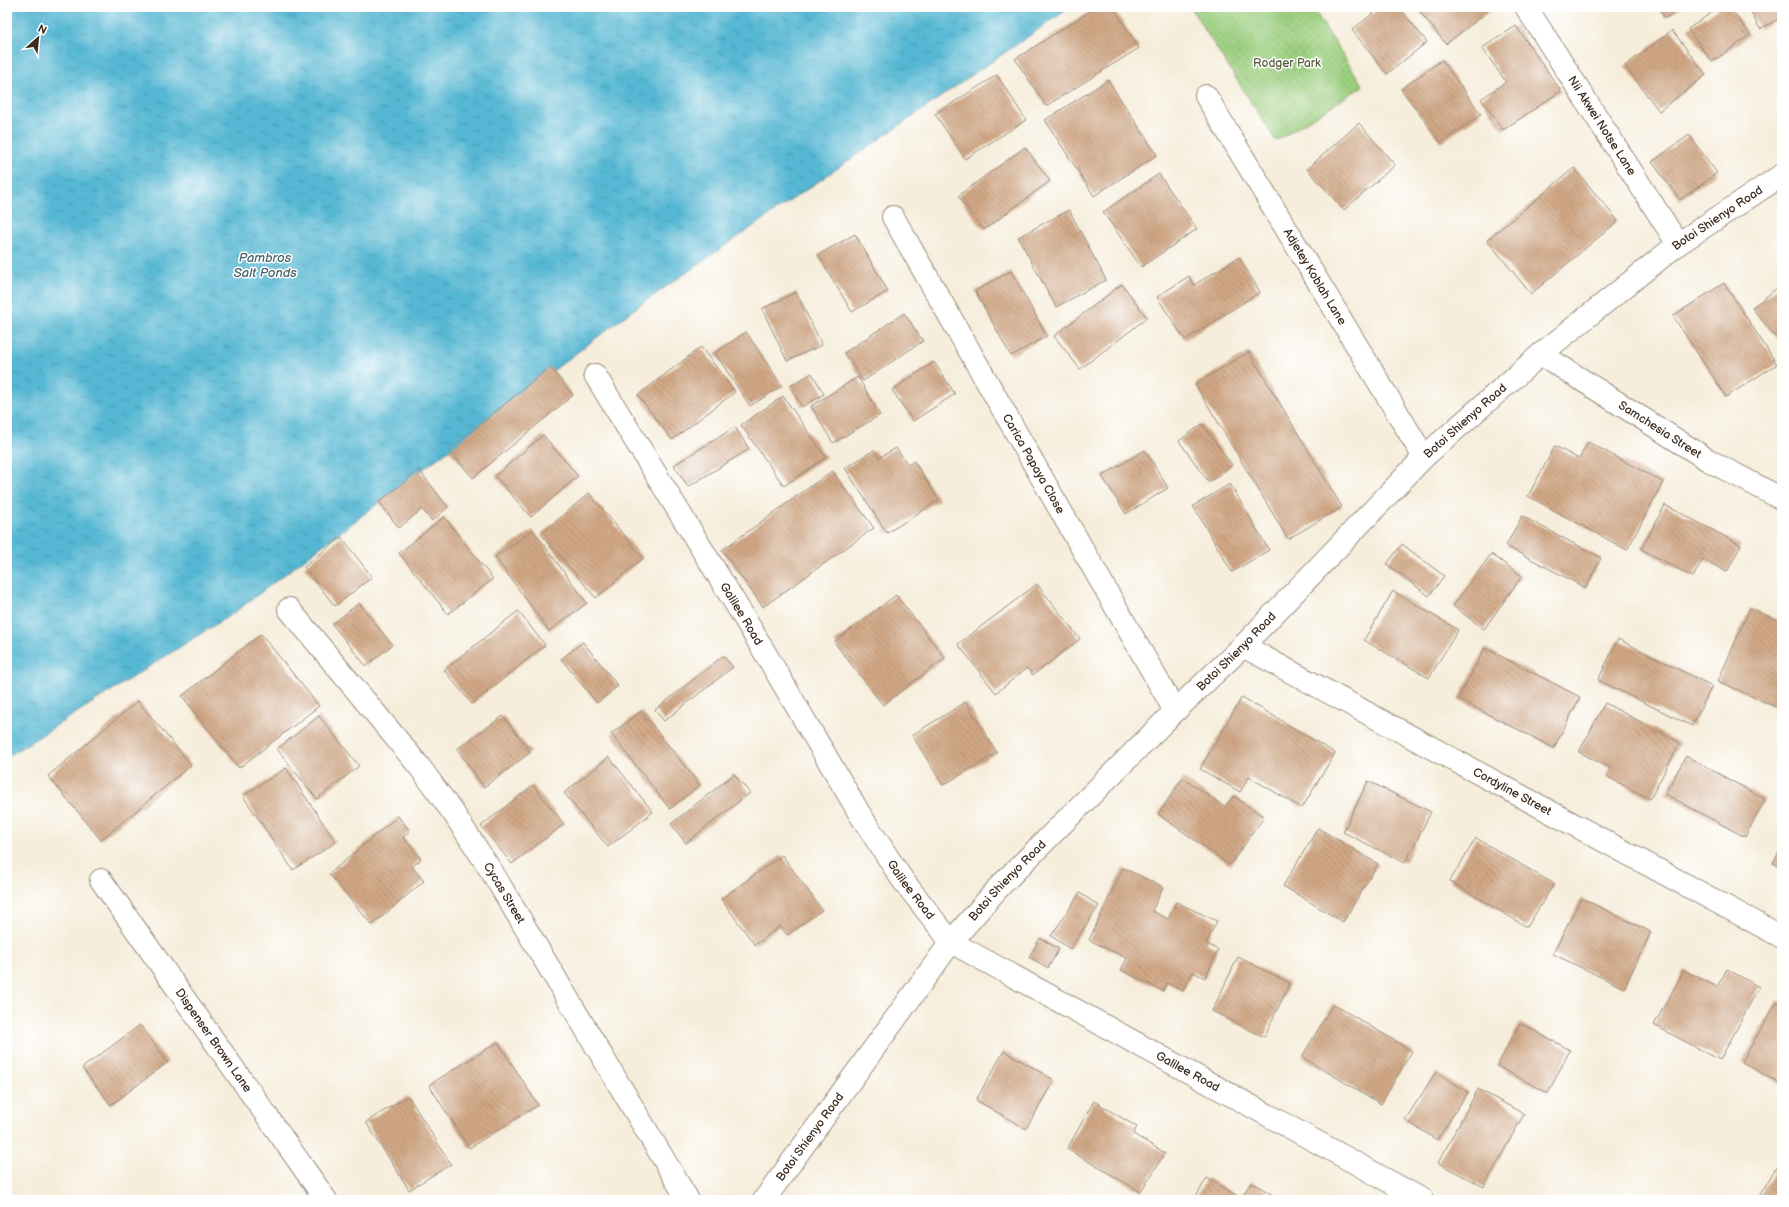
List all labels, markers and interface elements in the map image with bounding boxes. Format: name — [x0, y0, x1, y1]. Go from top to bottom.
north arrow — [18, 18, 58, 58]
text: N — [36, 22, 49, 37]
park label: Rodger Park — [1253, 56, 1321, 71]
street label: Nii Akwei Notse Lane — [1564, 73, 1639, 178]
street label: Botoi Shienyo Road — [1669, 183, 1766, 254]
street label: Adjetey Koblah Lane — [1280, 226, 1349, 328]
water label: Pambros Salt Ponds — [233, 250, 297, 281]
street label: Botoi Shienyo Road — [1421, 381, 1510, 462]
street label: Samchesia Street — [1615, 398, 1704, 462]
street label: Carica Papaya Close — [999, 411, 1068, 517]
street label: Galilee Road — [716, 580, 766, 648]
street label: Botoi Shienyo Road — [1194, 609, 1279, 694]
street label: Cordyline Street — [1470, 764, 1554, 819]
street label: Botoi Shienyo Road — [966, 837, 1049, 924]
street label: Galilee Road — [884, 857, 938, 923]
street label: Cycas Street — [480, 860, 528, 927]
street label: Dispenser Brown Lane — [172, 986, 255, 1095]
street label: Galilee Road — [1153, 1048, 1222, 1095]
street label: Botoi Shienyo Road — [773, 1090, 847, 1184]

